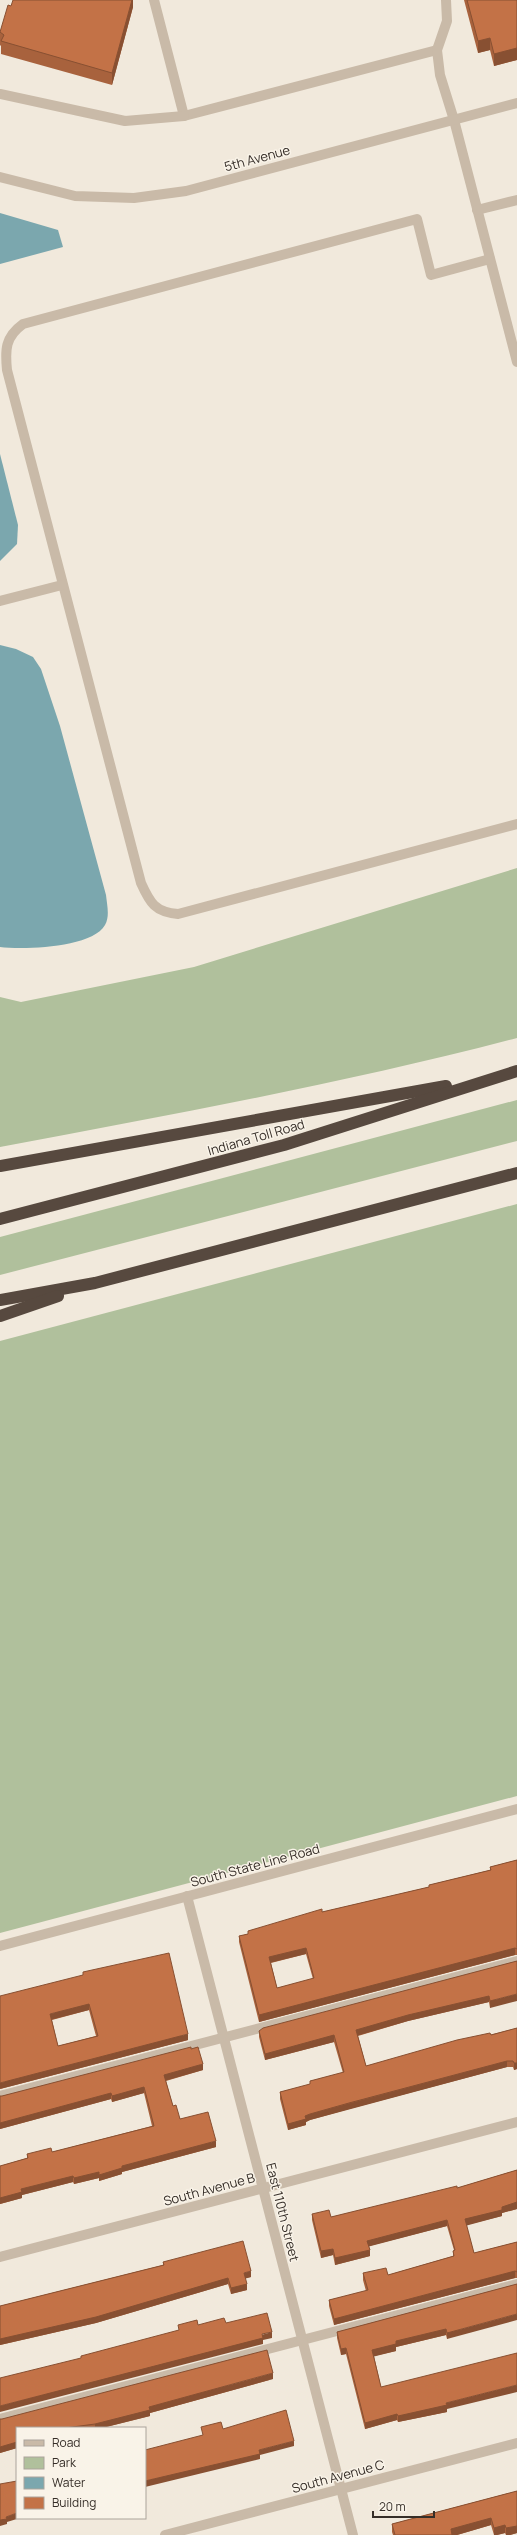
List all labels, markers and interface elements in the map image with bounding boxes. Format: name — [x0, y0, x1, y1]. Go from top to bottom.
street label: 5th Avenue — [222, 140, 292, 175]
street label: Indiana Toll Road — [205, 1115, 307, 1159]
street label: South State Line Road — [188, 1839, 322, 1891]
street label: East 110th Street — [262, 2161, 304, 2263]
street label: South Avenue B — [161, 2168, 257, 2210]
legend — [16, 2427, 146, 2519]
text: Road — [52, 2434, 80, 2451]
text: Park — [52, 2454, 77, 2471]
street label: South Avenue C — [290, 2455, 386, 2497]
text: Water — [52, 2474, 86, 2491]
scale bar — [373, 2493, 434, 2519]
text: Building — [52, 2494, 96, 2511]
text: 20 m — [379, 2498, 406, 2515]

